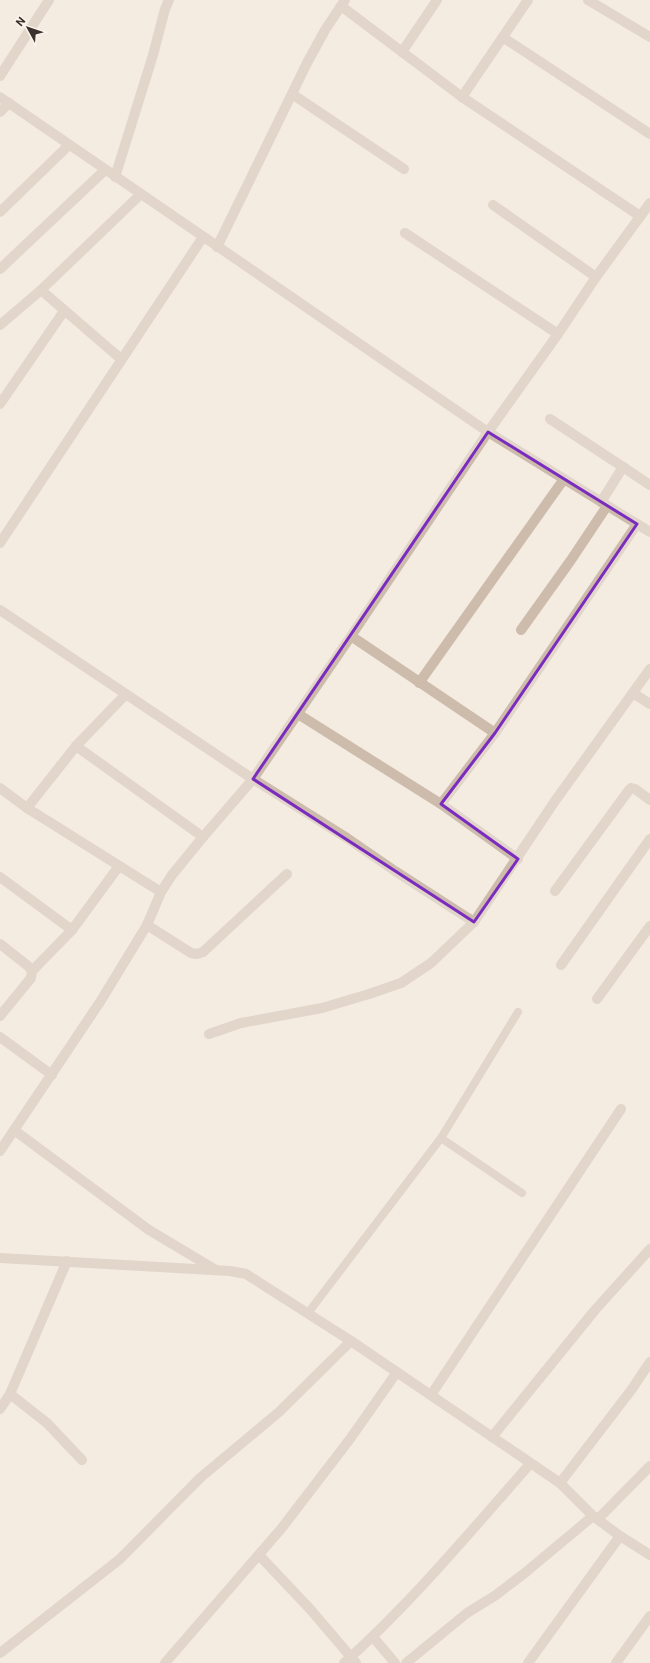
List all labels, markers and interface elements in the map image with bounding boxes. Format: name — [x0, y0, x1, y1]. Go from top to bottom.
north arrow — [8, 8, 48, 48]
text: N — [13, 15, 28, 29]

